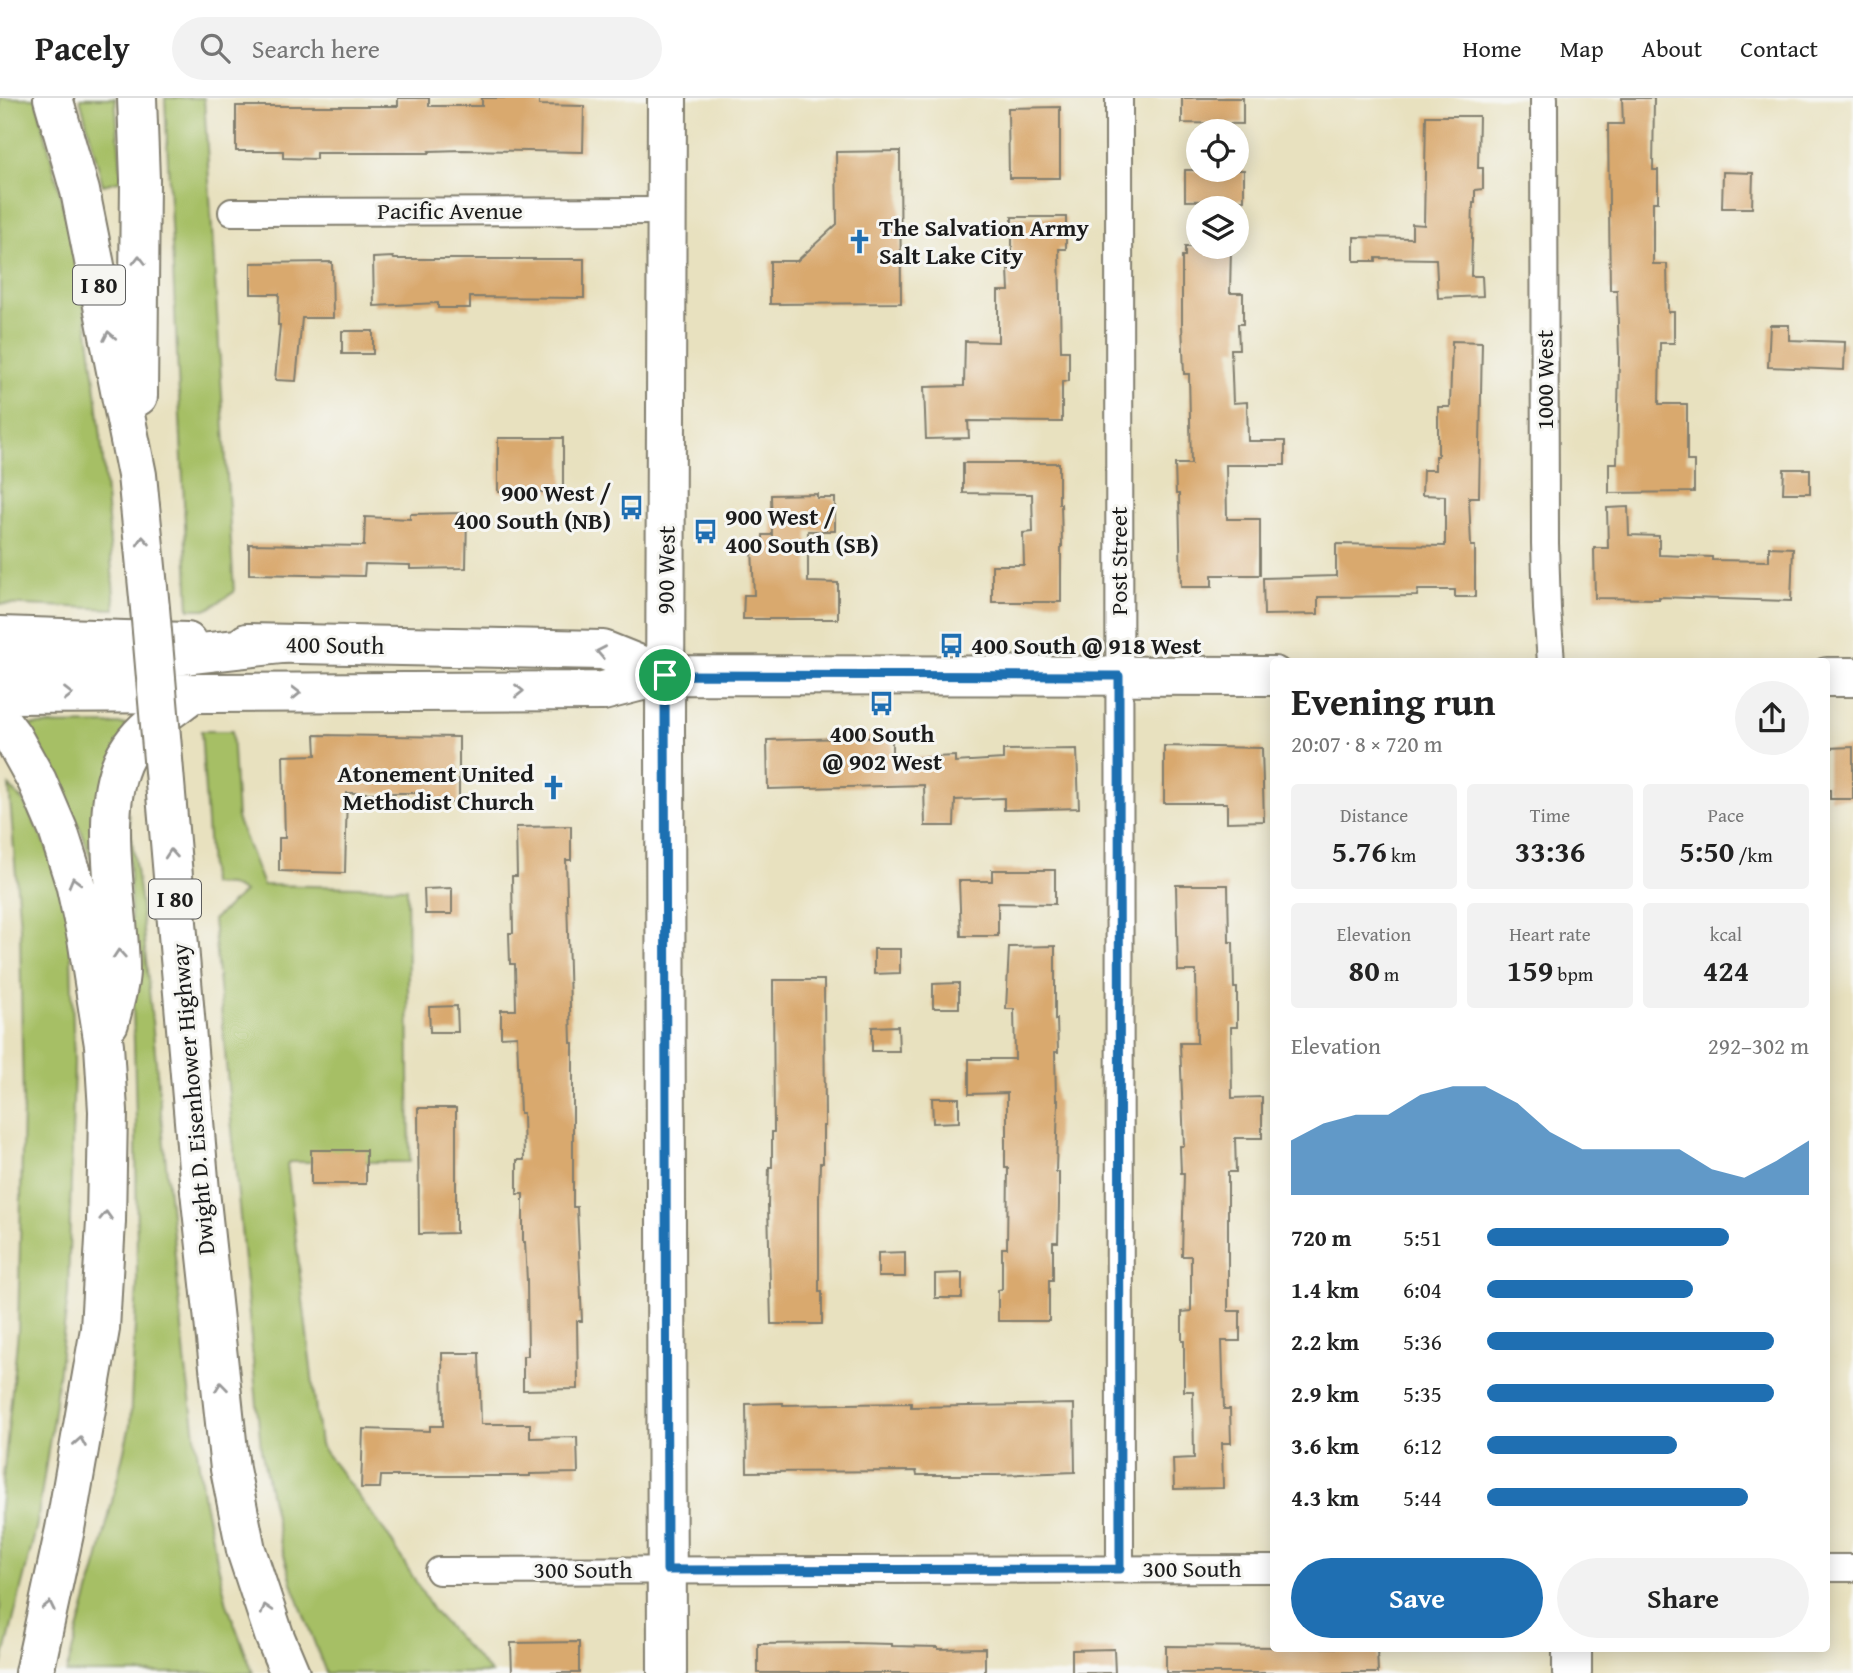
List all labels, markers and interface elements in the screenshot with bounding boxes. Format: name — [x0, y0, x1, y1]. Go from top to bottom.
search box — [172, 17, 662, 80]
text: Pacely — [35, 24, 130, 72]
icon: search — [196, 29, 234, 67]
text: Search here — [252, 29, 380, 68]
text: Home — [1463, 31, 1522, 66]
text: Map — [1560, 31, 1604, 66]
text: About — [1642, 31, 1702, 66]
text: Contact — [1740, 31, 1818, 66]
map controls — [1186, 119, 1249, 259]
button: locate — [1186, 119, 1249, 182]
street label: Pacific Avenue — [377, 193, 523, 228]
button: layers — [1186, 196, 1249, 259]
place label: The Salvation Army Salt Lake City — [879, 210, 1090, 273]
church icon: The Salvation Army Salt Lake City — [845, 228, 873, 256]
one-way arrow — [131, 254, 147, 264]
road number: I 80 — [73, 266, 125, 304]
street label: 1000 West — [1527, 329, 1562, 430]
one-way arrow — [103, 330, 118, 342]
place label: 900 West / 400 South (NB) — [454, 475, 612, 538]
bus stop icon: 900 West / 400 South (NB) — [617, 493, 645, 521]
place label: 900 West / 400 South (SB) — [725, 499, 879, 562]
street label: Post Street — [1101, 506, 1136, 616]
bus stop icon: 900 West / 400 South (SB) — [691, 517, 719, 545]
street label: 900 West — [647, 525, 684, 615]
one-way arrow — [136, 536, 151, 547]
street label: 400 South — [285, 626, 385, 663]
place label: 400 South @ 918 West — [971, 628, 1201, 663]
bus stop icon: 400 South @ 918 West — [937, 632, 965, 660]
one-way arrow — [595, 645, 607, 660]
pin — [635, 645, 695, 705]
icon: arrive — [646, 656, 684, 694]
text: Evening run — [1291, 673, 1495, 729]
button: share — [1735, 681, 1809, 755]
one-way arrow — [514, 683, 525, 699]
one-way arrow — [291, 685, 301, 701]
one-way arrow — [63, 686, 74, 702]
bus stop icon: 400 South @ 902 West — [868, 689, 896, 717]
place label: 400 South @ 902 West — [822, 716, 942, 779]
text: 20:07 · 8 × 720 m — [1291, 727, 1443, 760]
place label: Atonement United Methodist Church — [338, 756, 534, 819]
church icon: Atonement United Methodist Church — [540, 774, 568, 802]
text: Distance — [1340, 801, 1408, 829]
text: Time — [1530, 801, 1570, 829]
text: Pace — [1708, 801, 1744, 829]
text: 5.76 — [1332, 829, 1387, 873]
text: 33:36 — [1515, 829, 1585, 873]
text: 5:50 — [1679, 829, 1734, 873]
text: km — [1387, 841, 1416, 869]
text: /km — [1734, 841, 1773, 869]
one-way arrow — [164, 848, 179, 859]
one-way arrow — [68, 876, 83, 888]
road number: I 80 — [149, 880, 201, 918]
text: Elevation — [1337, 920, 1411, 948]
text: Heart rate — [1509, 920, 1591, 948]
text: kcal — [1710, 920, 1742, 948]
street label: Dwight D. Eisenhower Highway — [161, 942, 224, 1256]
one-way arrow — [112, 948, 127, 959]
text: 80 — [1349, 948, 1380, 992]
text: 159 — [1507, 948, 1553, 992]
text: 424 — [1703, 948, 1749, 992]
text: m — [1380, 960, 1399, 988]
text: bpm — [1553, 960, 1593, 988]
text: Elevation — [1291, 1029, 1381, 1062]
text: 292–302 m — [1708, 1029, 1809, 1062]
one-way arrow — [98, 1210, 114, 1221]
text: 720 m — [1291, 1221, 1352, 1254]
text: 5:51 — [1403, 1221, 1442, 1254]
text: 1.4 km — [1291, 1273, 1359, 1306]
text: 6:04 — [1403, 1273, 1442, 1306]
text: 2.2 km — [1291, 1325, 1359, 1358]
text: 5:36 — [1403, 1325, 1442, 1358]
text: 2.9 km — [1291, 1377, 1359, 1410]
text: 5:35 — [1403, 1377, 1442, 1410]
one-way arrow — [214, 1381, 229, 1392]
text: 3.6 km — [1291, 1429, 1359, 1462]
text: 6:12 — [1403, 1429, 1442, 1462]
one-way arrow — [72, 1436, 87, 1448]
text: 4.3 km — [1291, 1481, 1359, 1514]
text: 5:44 — [1403, 1481, 1442, 1514]
street label: 300 South — [1143, 1551, 1242, 1586]
street label: 300 South — [534, 1552, 633, 1587]
button: Save — [1291, 1558, 1543, 1638]
button: Share — [1557, 1558, 1809, 1638]
one-way arrow — [40, 1600, 55, 1612]
one-way arrow — [259, 1604, 274, 1616]

